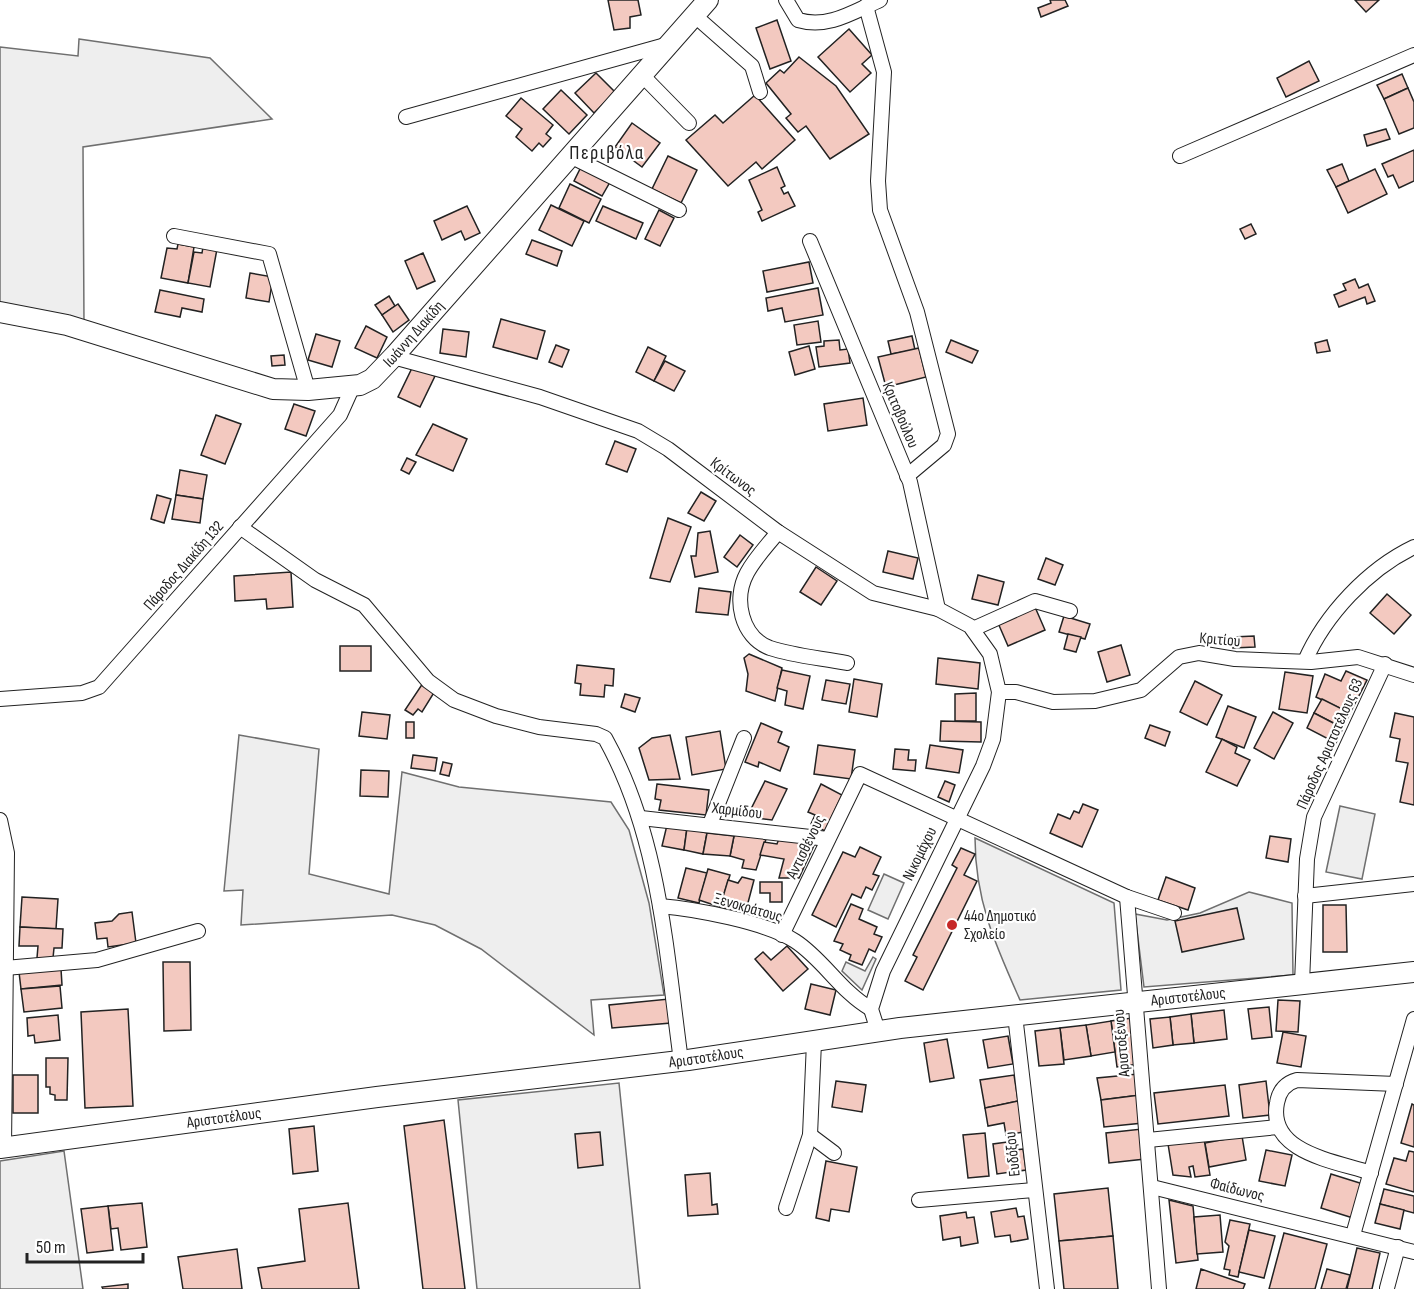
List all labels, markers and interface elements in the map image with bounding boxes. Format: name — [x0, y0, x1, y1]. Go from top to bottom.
district label: Περιβόλα — [569, 141, 645, 165]
street label: Ιωάννη Διακίδη — [379, 297, 448, 371]
street label: Κριτοβούλου — [878, 379, 922, 451]
street label: Κρίτωνος — [706, 454, 760, 500]
street label: Πάροδος Διακίδη 132 — [140, 517, 228, 615]
street label: Κριτίου — [1199, 629, 1241, 651]
street label: Πάροδος Αριστοτέλους 63 — [1293, 676, 1367, 812]
street label: Χαρμίδου — [710, 798, 763, 823]
street label: Αντισθένους — [782, 812, 830, 883]
street label: Νικομάχου — [899, 824, 941, 884]
street label: Ξενοκράτους — [711, 889, 785, 927]
place label: 44ο Δημοτικό Σχολείο — [964, 907, 1036, 944]
marker: 44ο Δημοτικό Σχολείο — [945, 918, 959, 932]
street label: Αριστοτέλους — [1149, 983, 1227, 1010]
street label: Αριστοξένου — [1110, 1008, 1135, 1079]
street label: Αριστοτέλους — [667, 1042, 745, 1072]
street label: Αριστοτέλους — [185, 1103, 262, 1132]
street label: Ευδόξου — [1001, 1130, 1025, 1178]
street label: Φαίδωνος — [1208, 1174, 1266, 1206]
scale bar — [27, 1226, 142, 1264]
text: 50 m — [36, 1237, 66, 1258]

